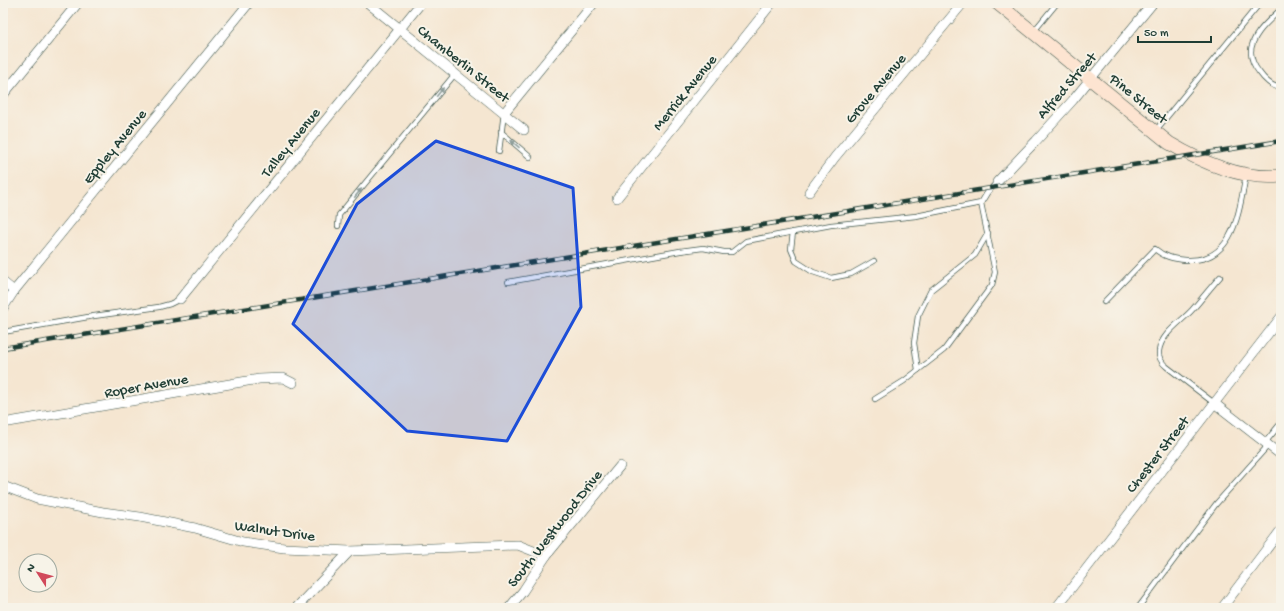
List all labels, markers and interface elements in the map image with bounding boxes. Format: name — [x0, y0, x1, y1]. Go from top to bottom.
scale bar — [1138, 18, 1211, 44]
street label: Chamberlin Street — [413, 22, 514, 108]
text: 50 m — [1144, 27, 1169, 41]
street label: Alfred Street — [1034, 48, 1102, 123]
street label: Merrick Avenue — [649, 51, 722, 135]
street label: Grove Avenue — [842, 51, 911, 128]
street label: Pine Street — [1104, 70, 1172, 130]
one-way arrow — [435, 87, 444, 98]
street label: Talley Avenue — [257, 105, 325, 183]
street label: Eppley Avenue — [80, 106, 151, 188]
one-way arrow — [510, 140, 521, 149]
one-way arrow — [353, 188, 362, 199]
street label: Roper Avenue — [103, 371, 190, 403]
street label: Chester Street — [1123, 412, 1195, 497]
street label: South Westwood Drive — [504, 467, 607, 591]
street label: Walnut Drive — [233, 517, 316, 547]
north arrow — [18, 553, 58, 593]
text: N — [25, 562, 38, 575]

